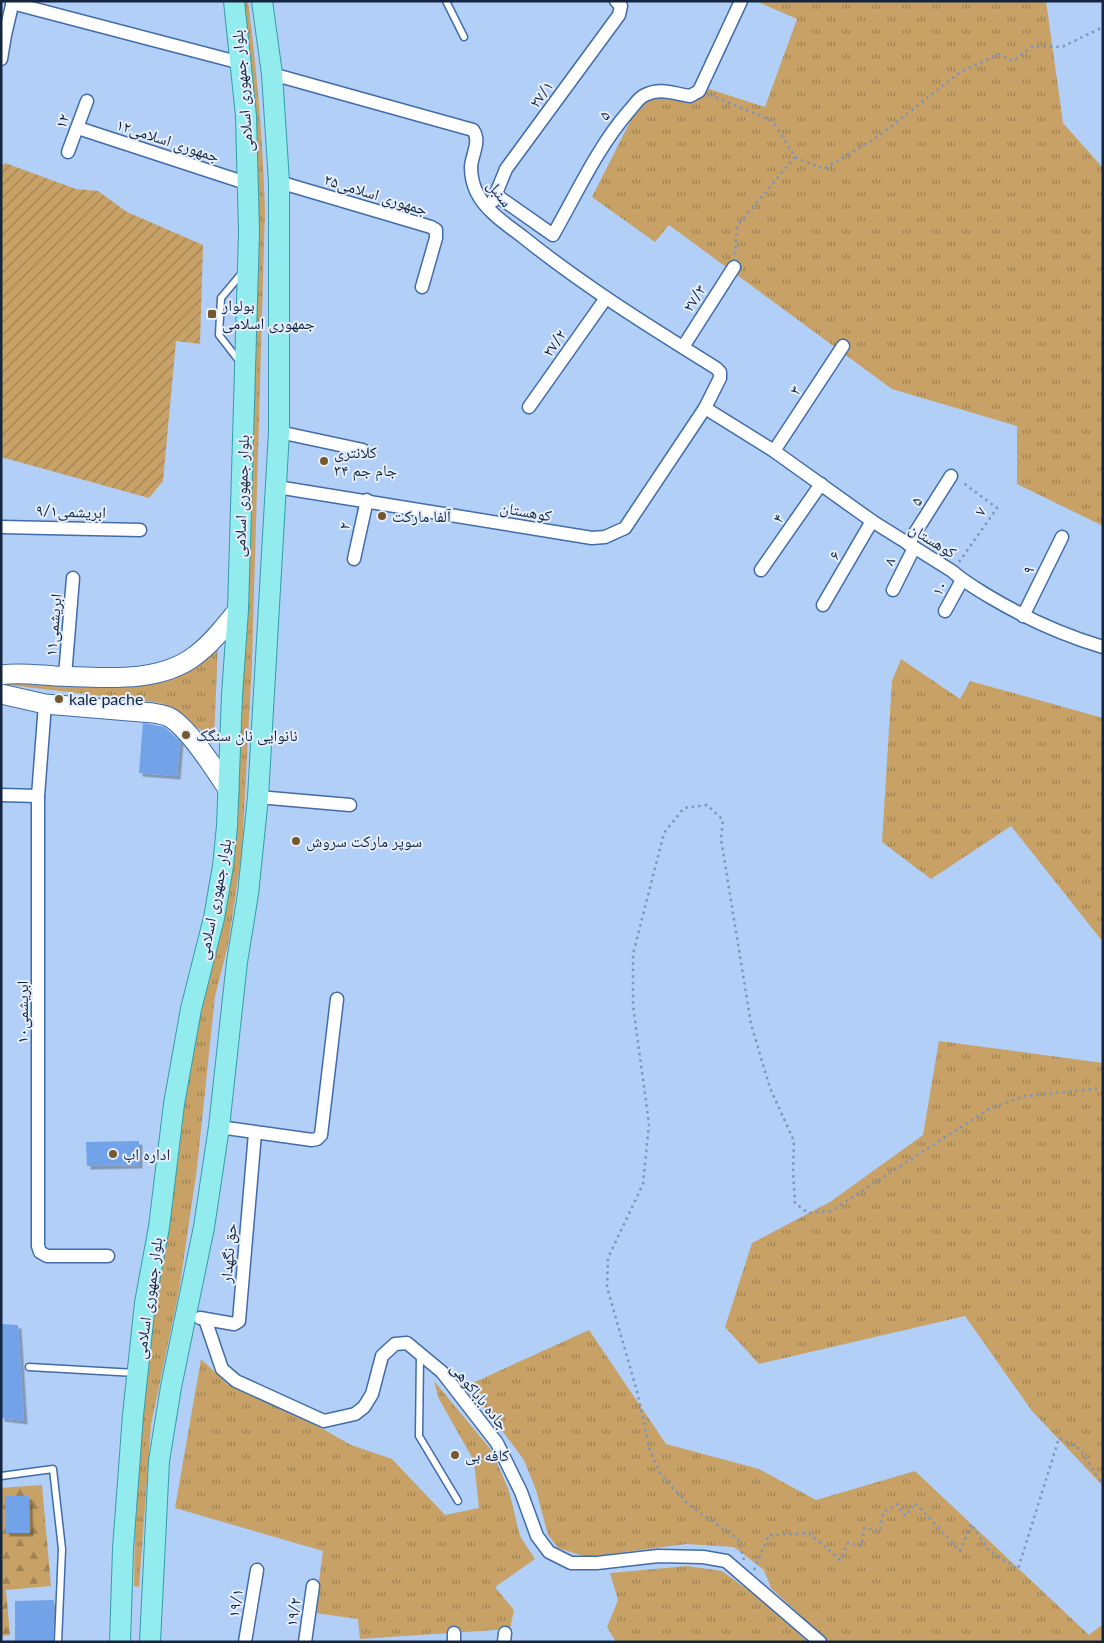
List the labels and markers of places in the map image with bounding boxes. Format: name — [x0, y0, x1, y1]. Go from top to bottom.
place label: بولوار جمهوری اسلامی — [221, 295, 315, 334]
marker: بولوار جمهوری اسلامی — [206, 308, 218, 320]
place label: کلانتری ۳۴ جام جم — [334, 442, 397, 481]
marker: کلانتری ۳۴ جام جم — [318, 455, 330, 467]
place label: آلفا مارکت — [392, 506, 452, 526]
marker: آلفا مارکت — [376, 510, 388, 522]
place label: kale pache — [69, 689, 143, 708]
marker: kale pache — [53, 693, 65, 705]
place label: نانوایی نان سنگک — [196, 725, 298, 746]
marker: نانوایی نان سنگک — [180, 729, 192, 741]
place label: سوپر مارکت سروش — [306, 831, 422, 852]
marker: سوپر مارکت سروش — [290, 835, 302, 847]
place label: اداره اب — [123, 1144, 170, 1164]
marker: اداره اب — [107, 1148, 119, 1160]
place label: کافه بی — [465, 1445, 509, 1466]
marker: کافه بی — [449, 1449, 461, 1461]

